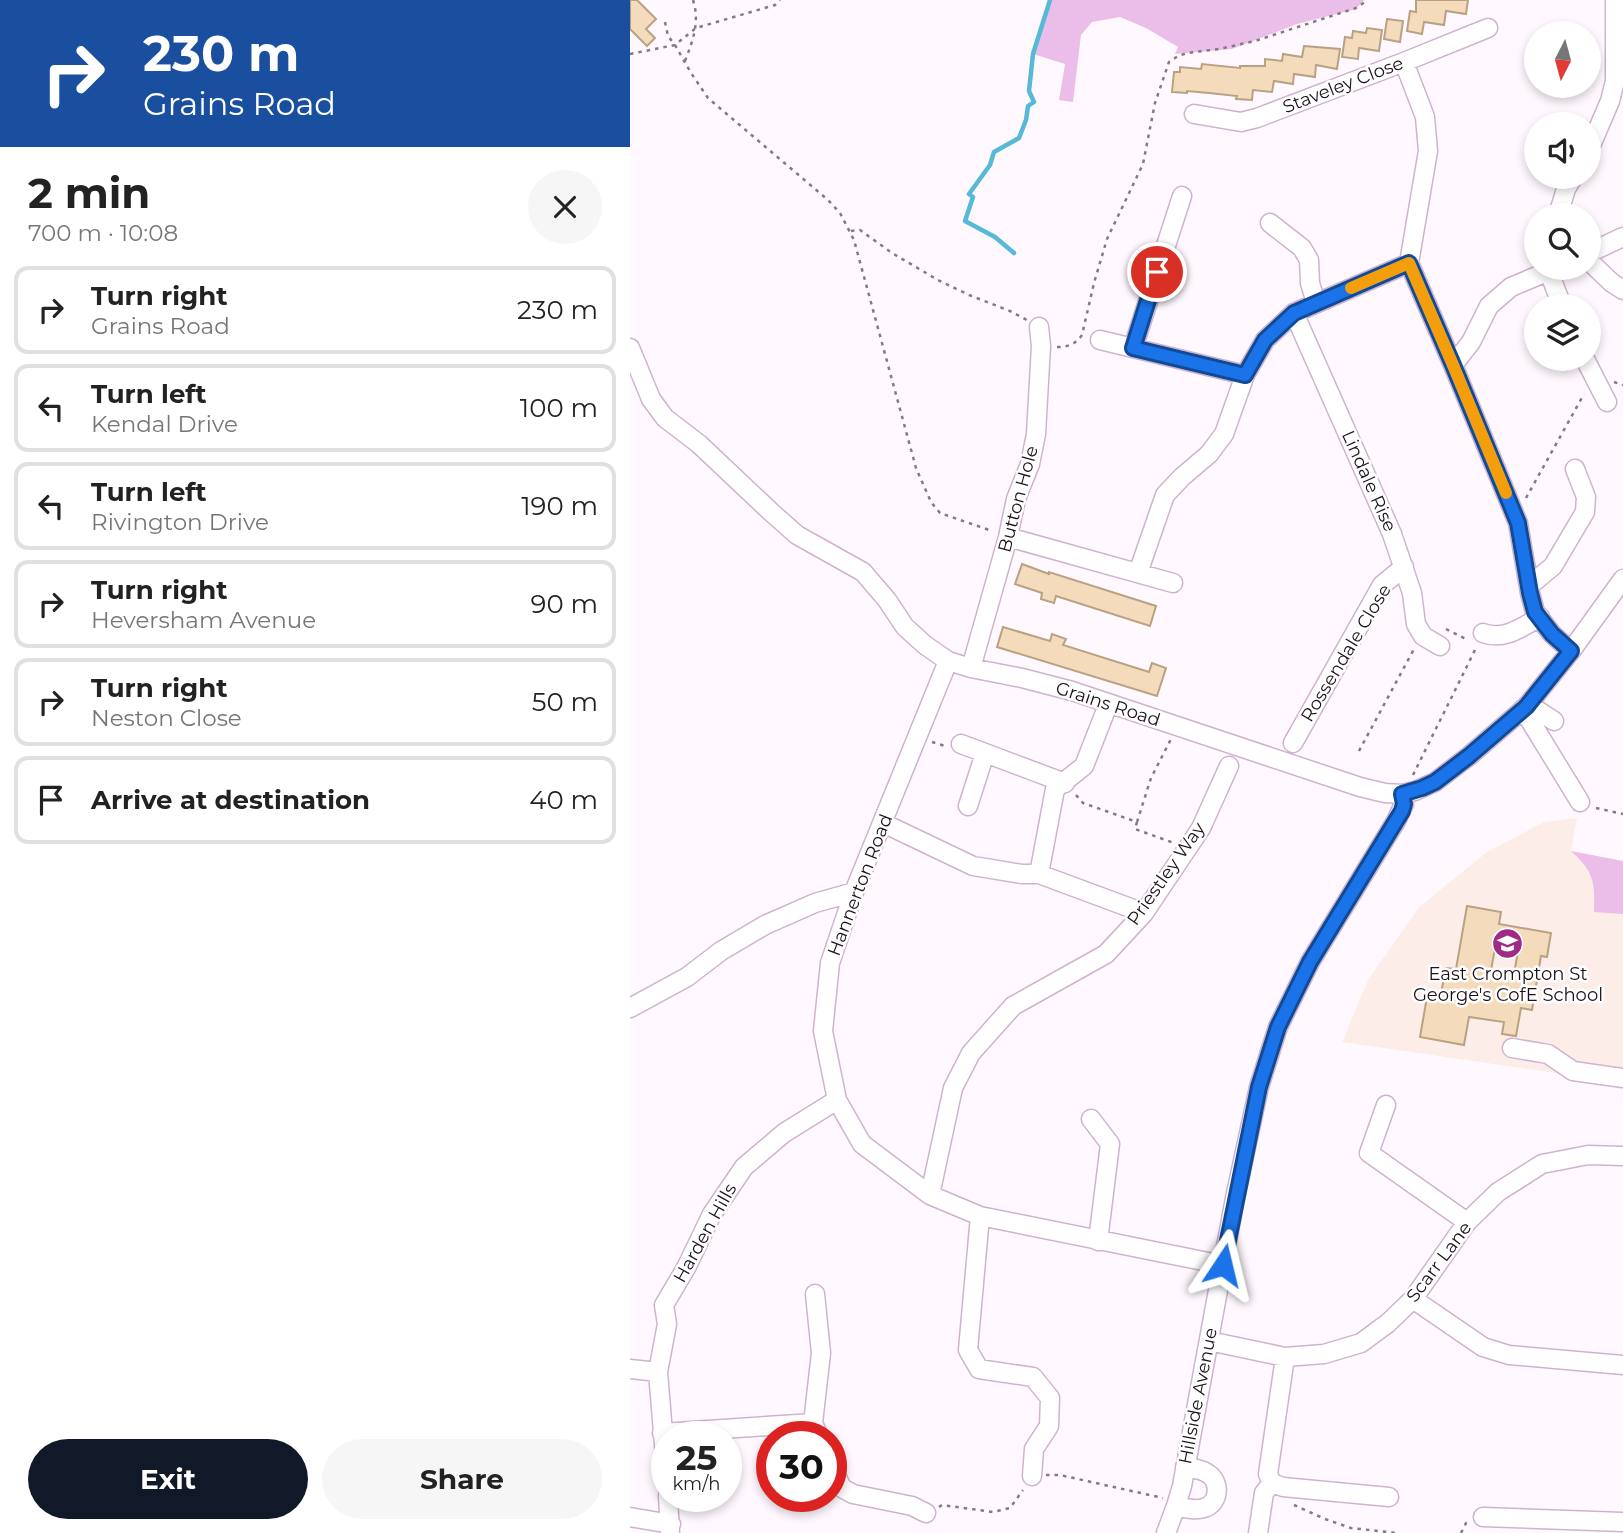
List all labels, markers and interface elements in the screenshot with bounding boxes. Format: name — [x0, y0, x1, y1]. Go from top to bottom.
north arrow — [1524, 21, 1601, 98]
map controls — [1524, 21, 1601, 371]
text: 230 m — [143, 24, 299, 83]
icon: right — [28, 28, 119, 119]
street label: Staveley Close — [1280, 52, 1407, 118]
text: Grains Road — [143, 84, 336, 123]
button: sound — [1524, 112, 1601, 189]
text: 2 min — [28, 167, 150, 219]
button: close — [528, 170, 602, 244]
button: search — [1524, 203, 1601, 280]
text: 700 m · 10:08 — [28, 219, 178, 247]
pin — [1127, 242, 1187, 302]
icon: arrive — [1138, 253, 1176, 291]
text: Turn right — [91, 280, 227, 312]
icon: right — [32, 291, 70, 329]
text: 230 m — [517, 294, 598, 326]
button: layers — [1524, 294, 1601, 371]
text: Grains Road — [91, 312, 230, 340]
text: Turn left — [91, 378, 207, 410]
icon: left — [32, 389, 70, 427]
text: 100 m — [520, 392, 598, 424]
text: Kendal Drive — [91, 410, 238, 438]
street label: Lindale Rise — [1337, 427, 1401, 535]
street label: Button Hole — [993, 443, 1043, 555]
text: Turn left — [91, 476, 207, 508]
icon: left — [32, 487, 70, 525]
text: 190 m — [521, 490, 598, 522]
text: Rivington Drive — [91, 508, 269, 536]
text: Turn right — [91, 574, 227, 606]
street label: Rossendale Close — [1296, 580, 1396, 726]
icon: right — [32, 585, 70, 623]
text: 90 m — [531, 588, 598, 620]
text: Heversham Avenue — [91, 606, 316, 634]
text: Turn right — [91, 672, 227, 704]
street label: Grains Road — [1053, 677, 1163, 731]
icon: right — [32, 683, 70, 721]
text: 50 m — [532, 686, 598, 718]
text: Neston Close — [91, 704, 242, 732]
icon: arrive — [32, 781, 70, 819]
text: Arrive at destination — [91, 784, 370, 816]
text: 40 m — [529, 784, 598, 816]
street label: Hannerton Road — [823, 811, 897, 959]
street label: Priestley Way — [1122, 818, 1210, 930]
school or university icon: East Crompton St George's CofE School — [1491, 926, 1525, 960]
place label: East Crompton St George's CofE School — [1413, 963, 1603, 1006]
street label: Harden Hills — [669, 1179, 741, 1287]
street label: Scarr Lane — [1402, 1217, 1476, 1307]
position arrow — [1186, 1228, 1260, 1302]
street label: Hillside Avenue — [1174, 1326, 1222, 1466]
speed limit sign: 30 — [756, 1421, 847, 1512]
text: 25 — [676, 1436, 717, 1479]
button: Exit — [28, 1439, 308, 1519]
button: Share — [322, 1439, 602, 1519]
text: km/h — [672, 1473, 721, 1495]

